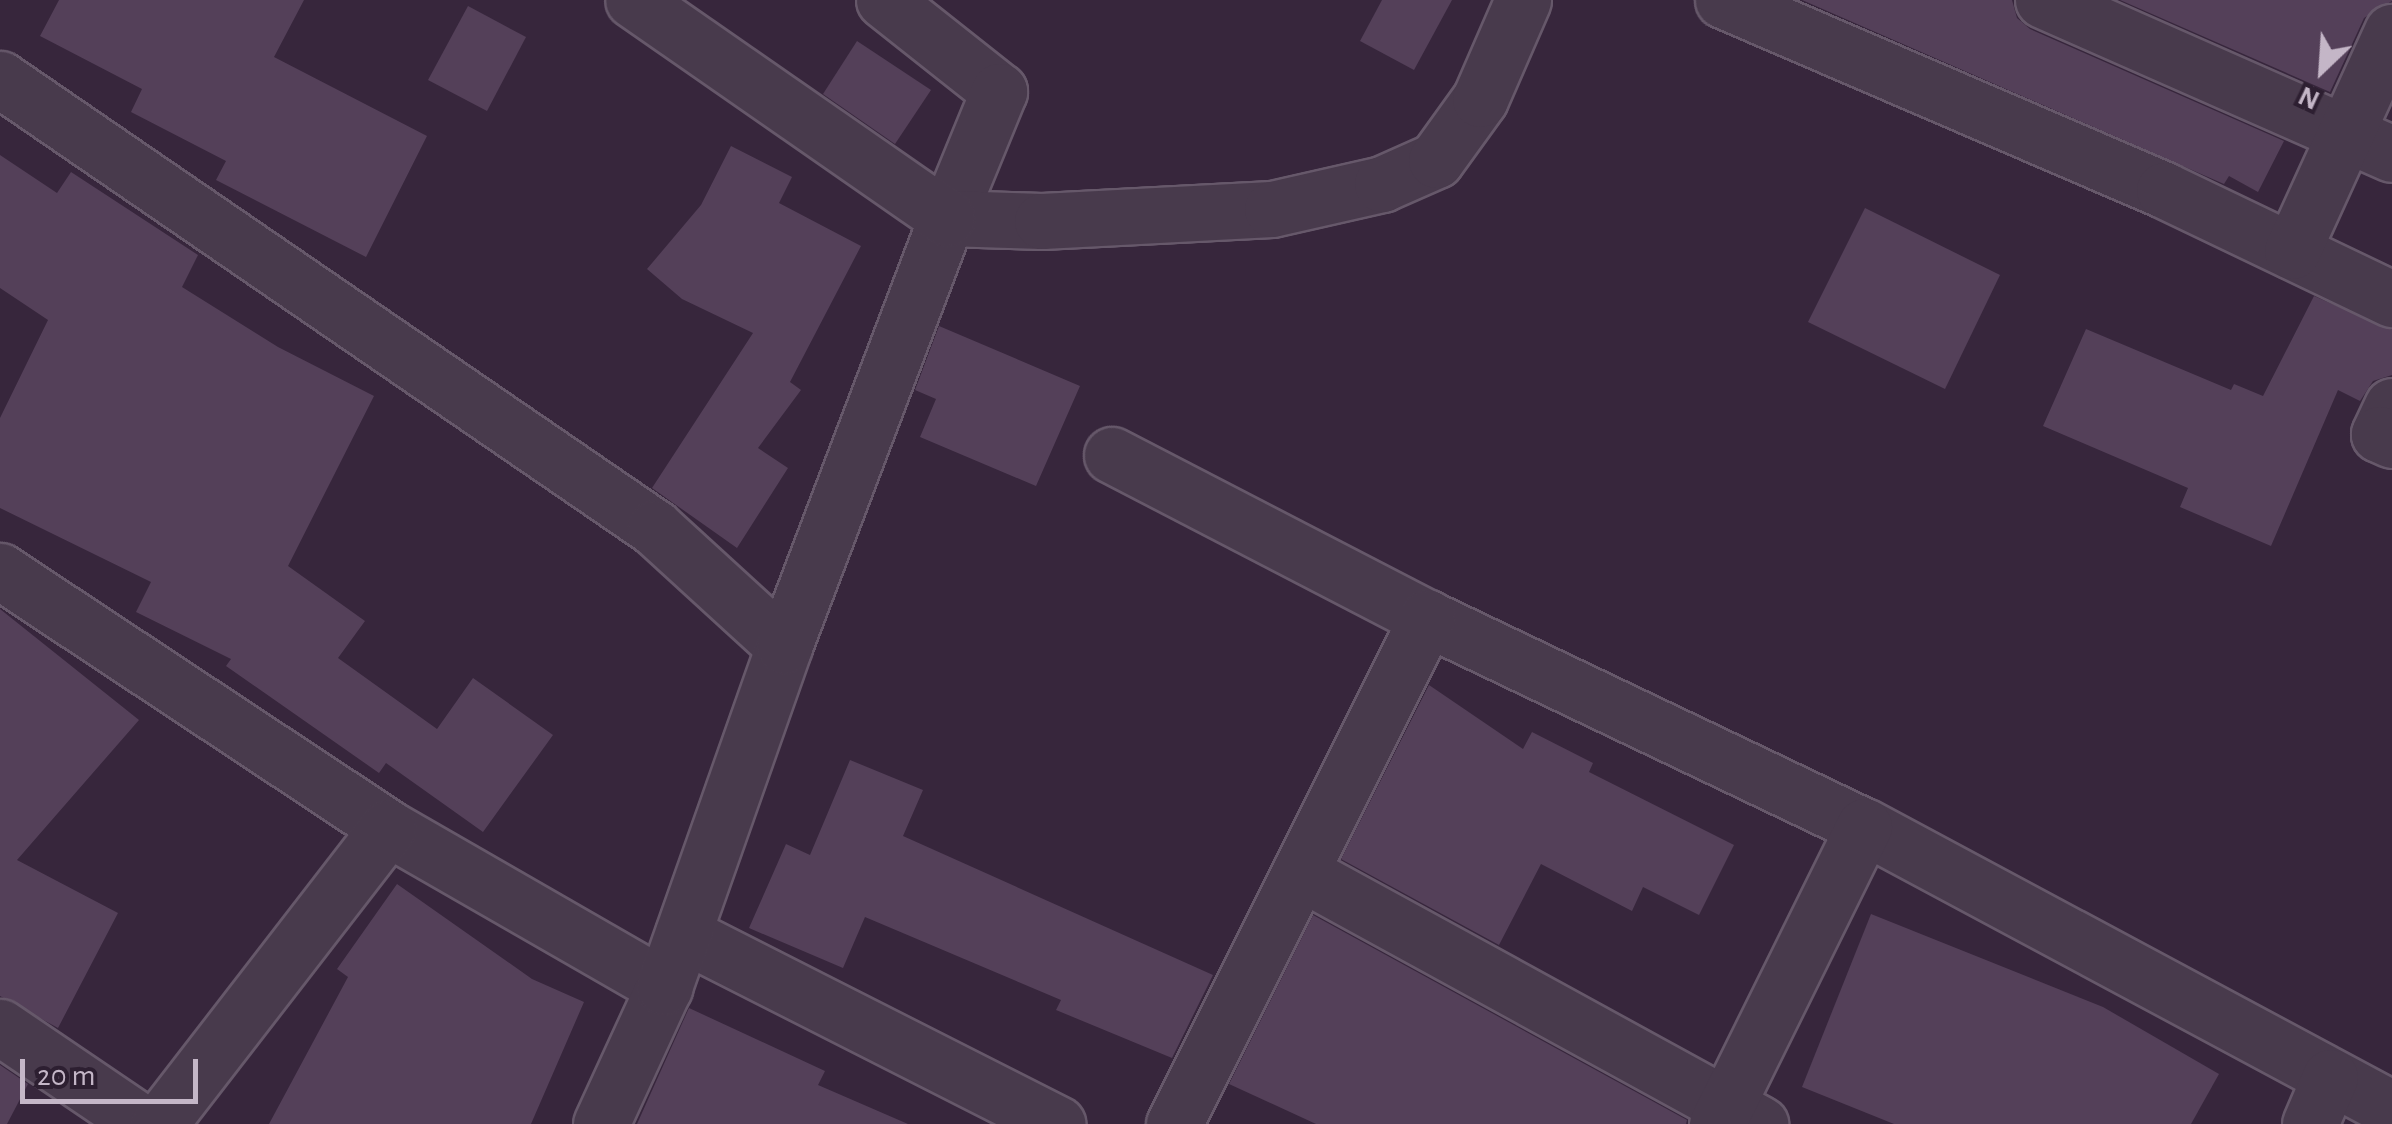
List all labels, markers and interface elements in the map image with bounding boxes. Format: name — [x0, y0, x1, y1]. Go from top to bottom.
north arrow — [2272, 20, 2372, 120]
text: N — [2295, 80, 2324, 114]
scale bar — [25, 1039, 202, 1101]
text: 20 m — [37, 1061, 95, 1091]

